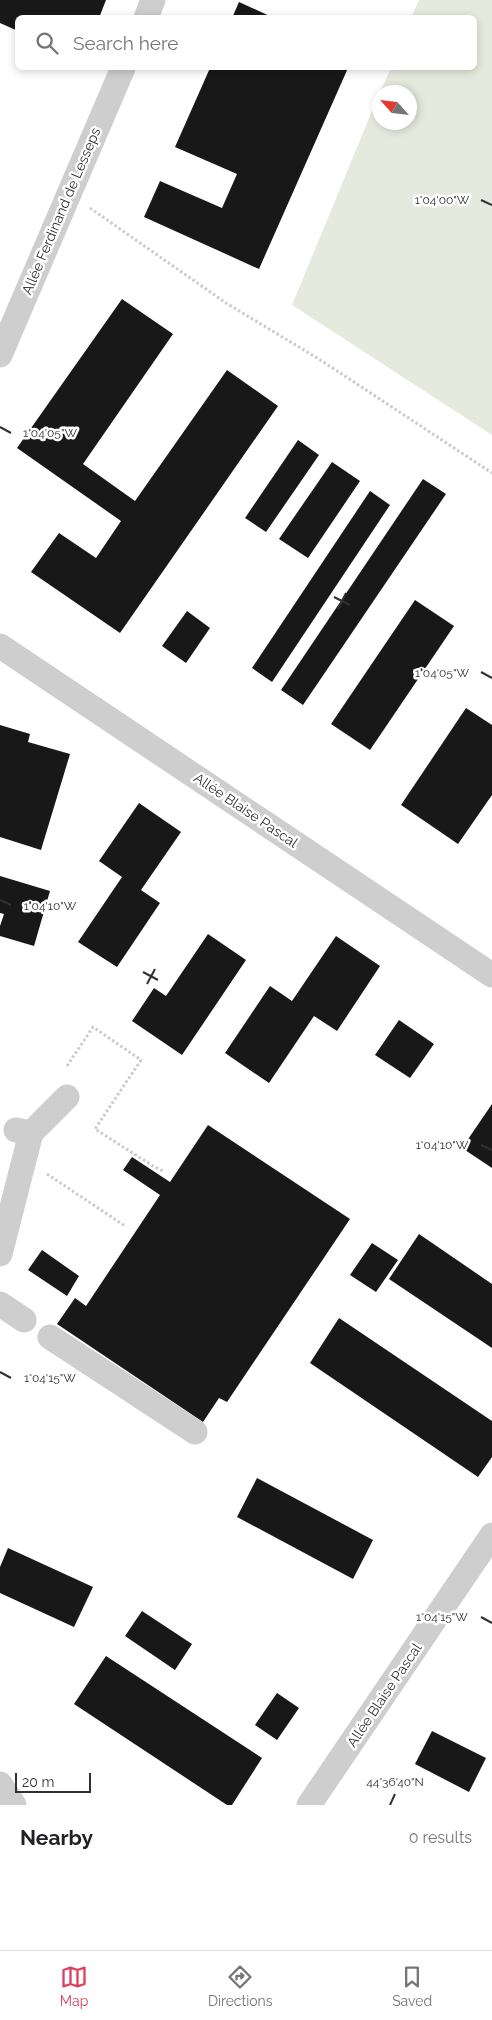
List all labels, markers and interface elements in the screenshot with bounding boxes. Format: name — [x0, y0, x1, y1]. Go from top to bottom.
search box — [15, 15, 477, 70]
icon: search — [33, 29, 61, 57]
text: Search here — [73, 32, 179, 54]
north arrow — [372, 85, 417, 130]
street label: Allée Ferdinand de Lesseps — [19, 125, 104, 297]
text: 1°04'00"W — [415, 193, 470, 207]
text: 1°04'05"W — [23, 426, 77, 440]
text: 1°04'05"W — [415, 666, 469, 680]
street label: Allée Blaise Pascal — [191, 769, 301, 851]
text: 1°04'10"W — [24, 899, 77, 913]
text: 1°04'10"W — [416, 1138, 469, 1152]
text: 1°04'15"W — [24, 1371, 76, 1385]
text: 1°04'15"W — [416, 1610, 468, 1624]
street label: Allée Blaise Pascal — [343, 1640, 425, 1750]
scale bar — [15, 1770, 91, 1793]
text: 20 m — [22, 1774, 54, 1790]
text: 44°36'40"N — [366, 1775, 424, 1789]
text: Nearby — [20, 1825, 93, 1850]
text: 0 results — [409, 1828, 472, 1847]
tab: Map — [60, 1963, 88, 2009]
tab: Directions — [208, 1963, 273, 2009]
tab: Saved — [392, 1963, 432, 2009]

